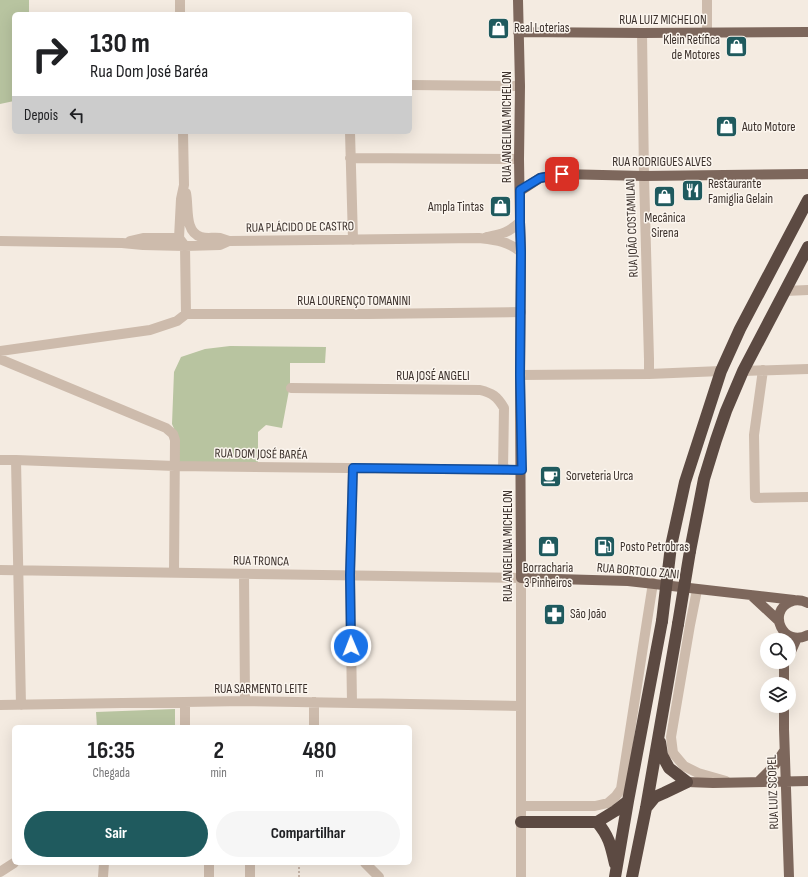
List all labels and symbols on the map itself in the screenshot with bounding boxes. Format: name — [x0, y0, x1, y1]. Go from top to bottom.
street label: RUA LUIZ MICHELON — [619, 12, 707, 28]
shop icon: Real Loterias — [486, 15, 512, 41]
place label: Real Loterias — [514, 20, 570, 36]
place label: Klein Retífica de Motores — [663, 32, 720, 63]
shop icon: Klein Retífica de Motores — [723, 34, 749, 60]
street label: RUA ANGELINA MICHELON — [499, 71, 515, 183]
shop icon: Auto Motore — [714, 114, 740, 140]
place label: Auto Motore — [741, 119, 795, 135]
street label: RUA RODRIGUES ALVES — [612, 154, 712, 170]
pin — [545, 157, 579, 191]
place label: Restaurante Famiglia Gelain — [708, 176, 773, 207]
street label: RUA JOÃO COSTAMILAN — [622, 178, 642, 278]
restaurant icon: Restaurante Famiglia Gelain — [680, 178, 706, 204]
shop icon: Mecânica Sirena — [652, 183, 678, 209]
shop icon: Ampla Tintas — [487, 194, 513, 220]
place label: Ampla Tintas — [427, 199, 484, 215]
place label: Mecânica Sirena — [644, 210, 686, 241]
street label: RUA PLÁCIDO DE CASTRO — [246, 218, 354, 236]
street label: RUA LOURENÇO TOMANINI — [297, 293, 411, 309]
street label: RUA JOSÉ ANGELI — [396, 368, 470, 384]
street label: RUA DOM JOSÉ BARÉA — [215, 445, 308, 463]
cafe icon: Sorveteria Urca — [537, 463, 563, 489]
place label: Sorveteria Urca — [566, 468, 633, 484]
street label: RUA ANGELINA MICHELON — [500, 490, 516, 602]
shop icon: Borracharia 3 Pinheiros — [535, 533, 561, 559]
fuel station icon: Posto Petrobras — [592, 534, 618, 560]
place label: Posto Petrobras — [620, 539, 689, 555]
street label: RUA TRONCA — [233, 553, 290, 569]
street label: RUA BORTOLO ZANI — [596, 559, 680, 583]
place label: Borracharia 3 Pinheiros — [523, 560, 573, 591]
pharmacy icon: São João — [541, 601, 567, 627]
place label: São João — [570, 606, 606, 622]
position arrow — [330, 625, 372, 667]
street label: RUA SARMENTO LEITE — [214, 681, 308, 697]
street label: RUA LUIZ SCOPEL — [764, 754, 782, 830]

